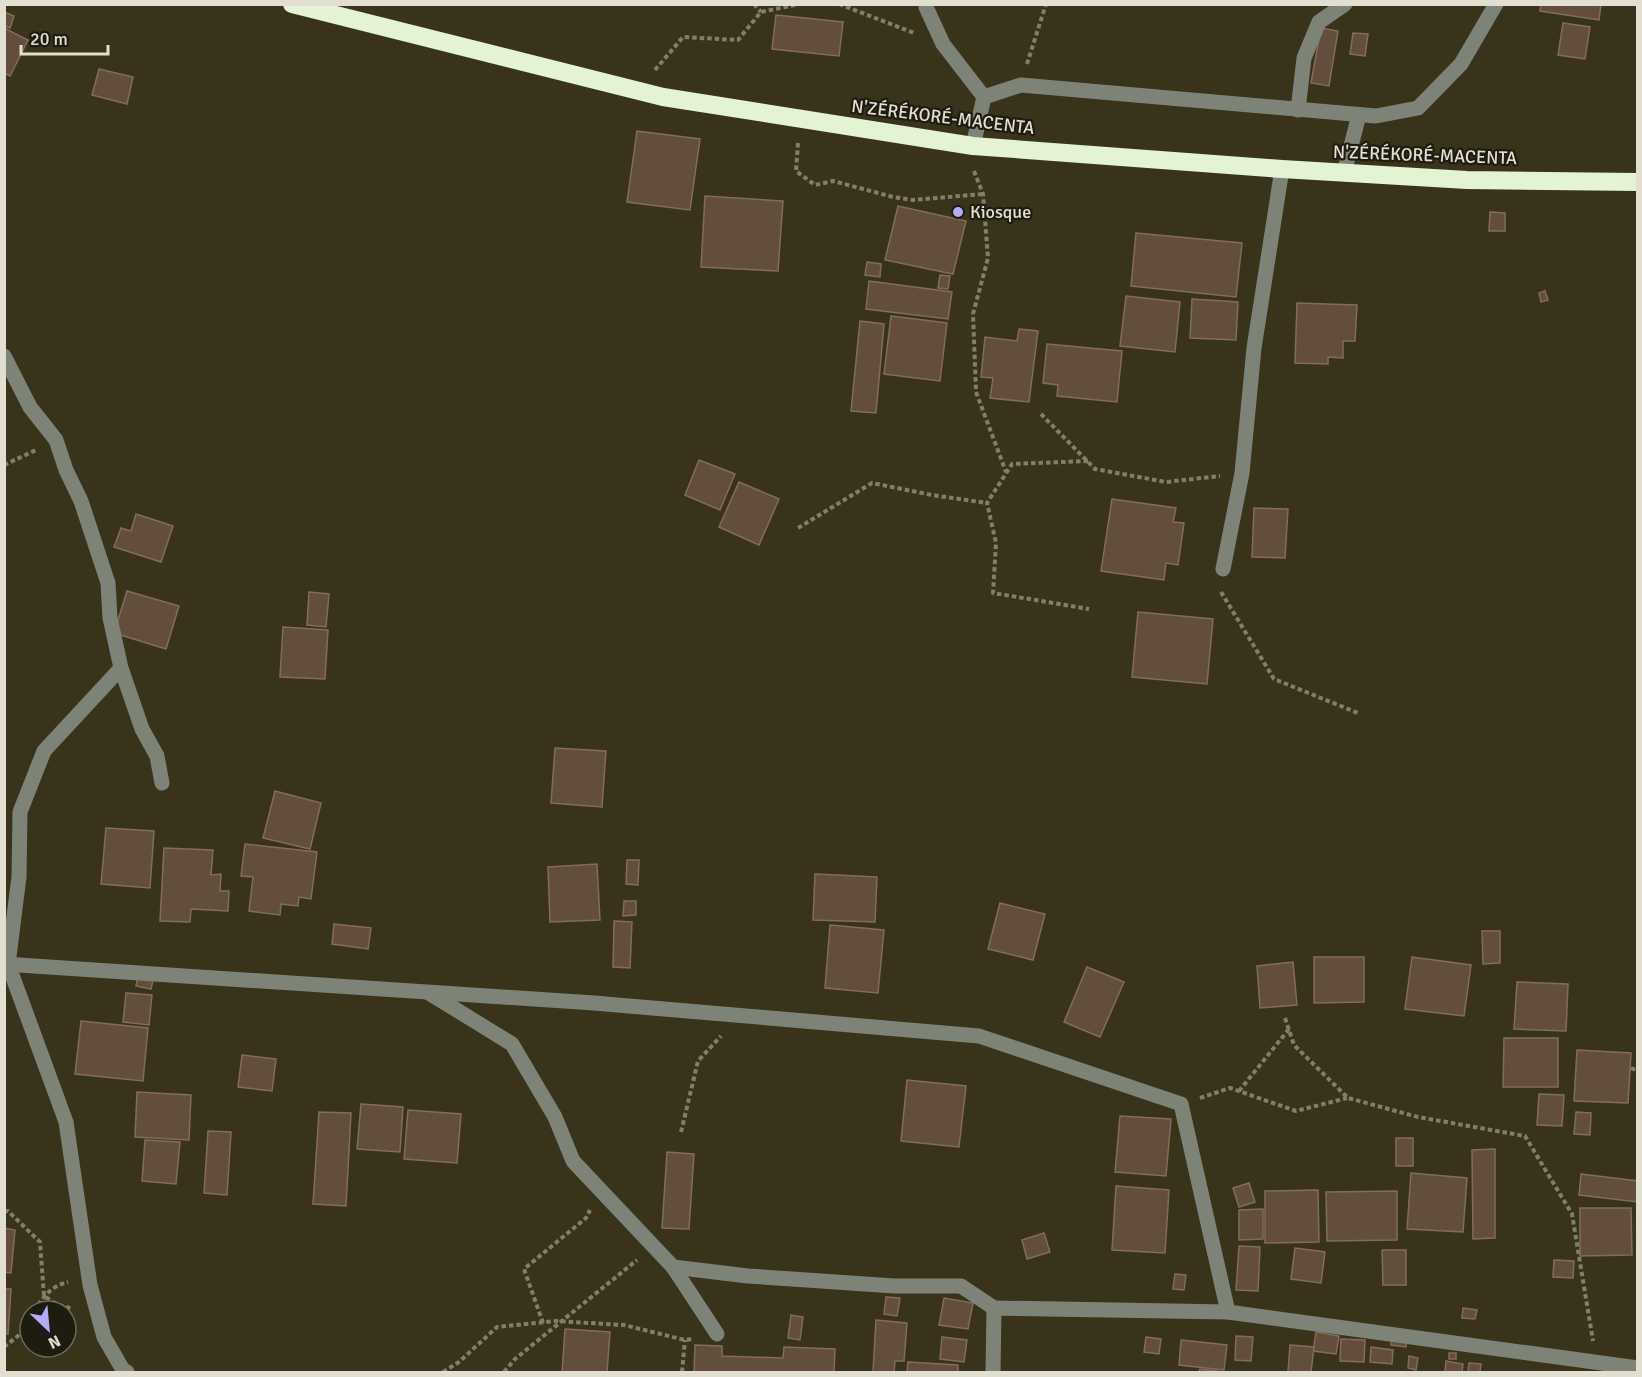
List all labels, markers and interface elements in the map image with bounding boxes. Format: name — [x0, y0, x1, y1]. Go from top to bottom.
scale bar — [21, 18, 108, 56]
text: 20 m — [30, 28, 68, 50]
street label: N'ZÉRÉKORÉ-MACENTA — [850, 95, 1036, 139]
street label: N'ZÉRÉKORÉ-MACENTA — [1333, 141, 1517, 169]
place label: Kiosque — [970, 201, 1031, 223]
marker: Kiosque — [951, 205, 965, 219]
north arrow — [18, 1299, 78, 1359]
text: N — [45, 1330, 64, 1353]

